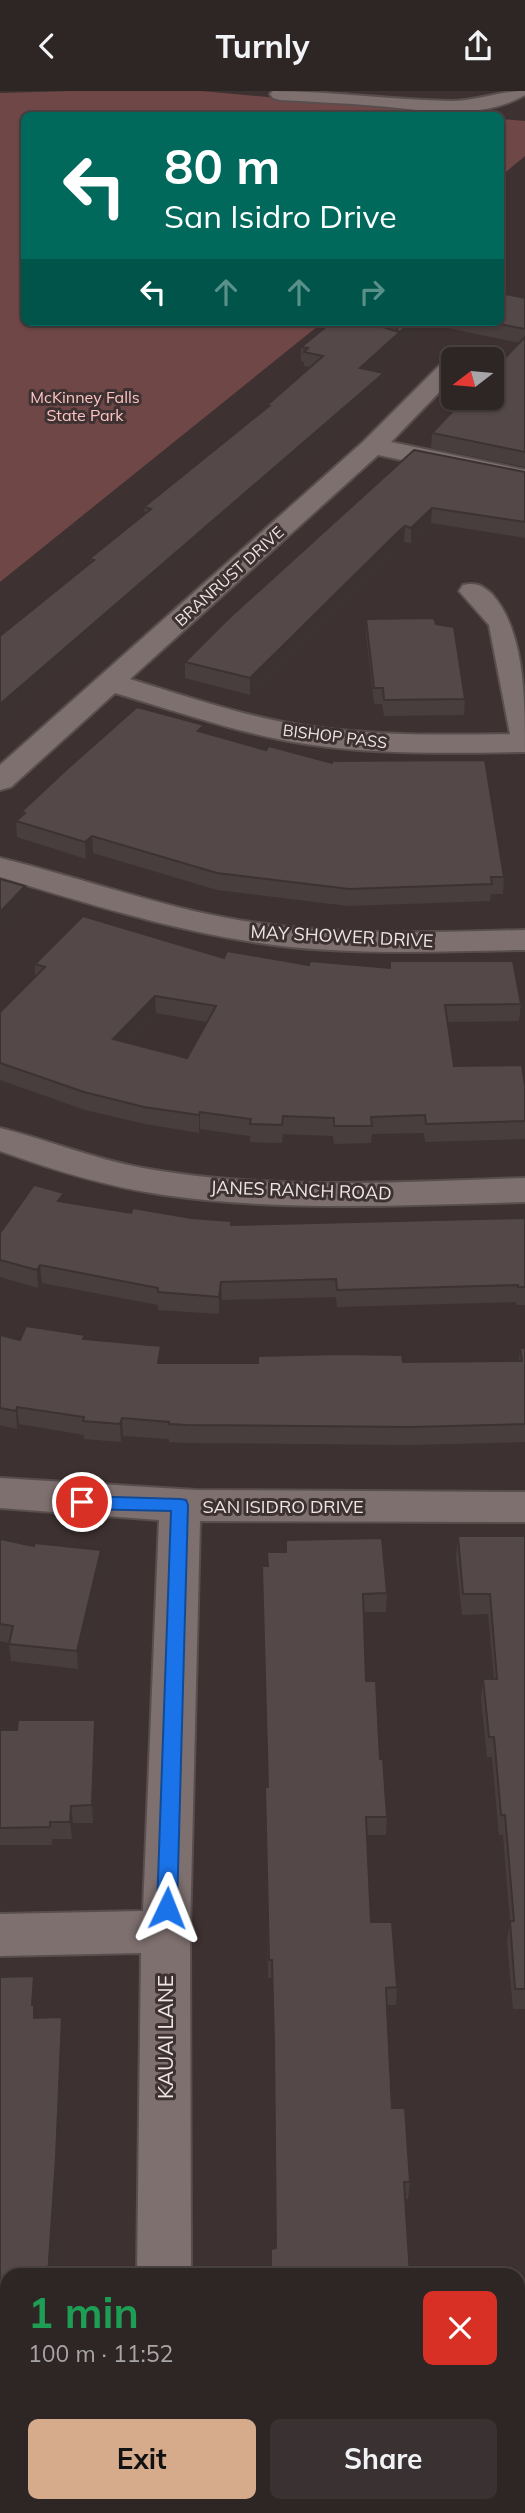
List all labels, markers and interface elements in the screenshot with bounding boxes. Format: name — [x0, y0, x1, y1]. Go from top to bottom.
text: Turnly — [215, 26, 310, 66]
icon: back — [28, 27, 66, 65]
icon: share — [459, 27, 497, 65]
text: 80 m — [164, 135, 280, 196]
icon: left — [49, 140, 140, 231]
text: San Isidro Drive — [164, 196, 397, 236]
icon: left — [134, 273, 172, 311]
icon: ahead — [207, 273, 245, 311]
icon: ahead — [280, 273, 318, 311]
icon: right — [353, 273, 391, 311]
north arrow — [441, 347, 504, 409]
map controls — [441, 347, 504, 410]
park label: McKinney Falls State Park — [30, 387, 140, 425]
street label: BRANRUST DRIVE — [170, 522, 288, 630]
street label: BISHOP PASS — [282, 720, 388, 752]
street label: MAY SHOWER DRIVE — [250, 920, 434, 952]
street label: JANES RANCH ROAD — [210, 1175, 392, 1205]
pin — [52, 1472, 112, 1532]
icon: arrive — [63, 1483, 101, 1521]
street label: SAN ISIDRO DRIVE — [202, 1495, 364, 1518]
position arrow — [130, 1871, 204, 1945]
street label: KAUAI LANE — [152, 1975, 178, 2099]
text: 1 min — [28, 2286, 139, 2339]
button: close — [423, 2291, 497, 2365]
text: 100 m · 11:52 — [28, 2339, 173, 2368]
button: Exit — [28, 2419, 256, 2499]
button: Share — [270, 2419, 497, 2499]

